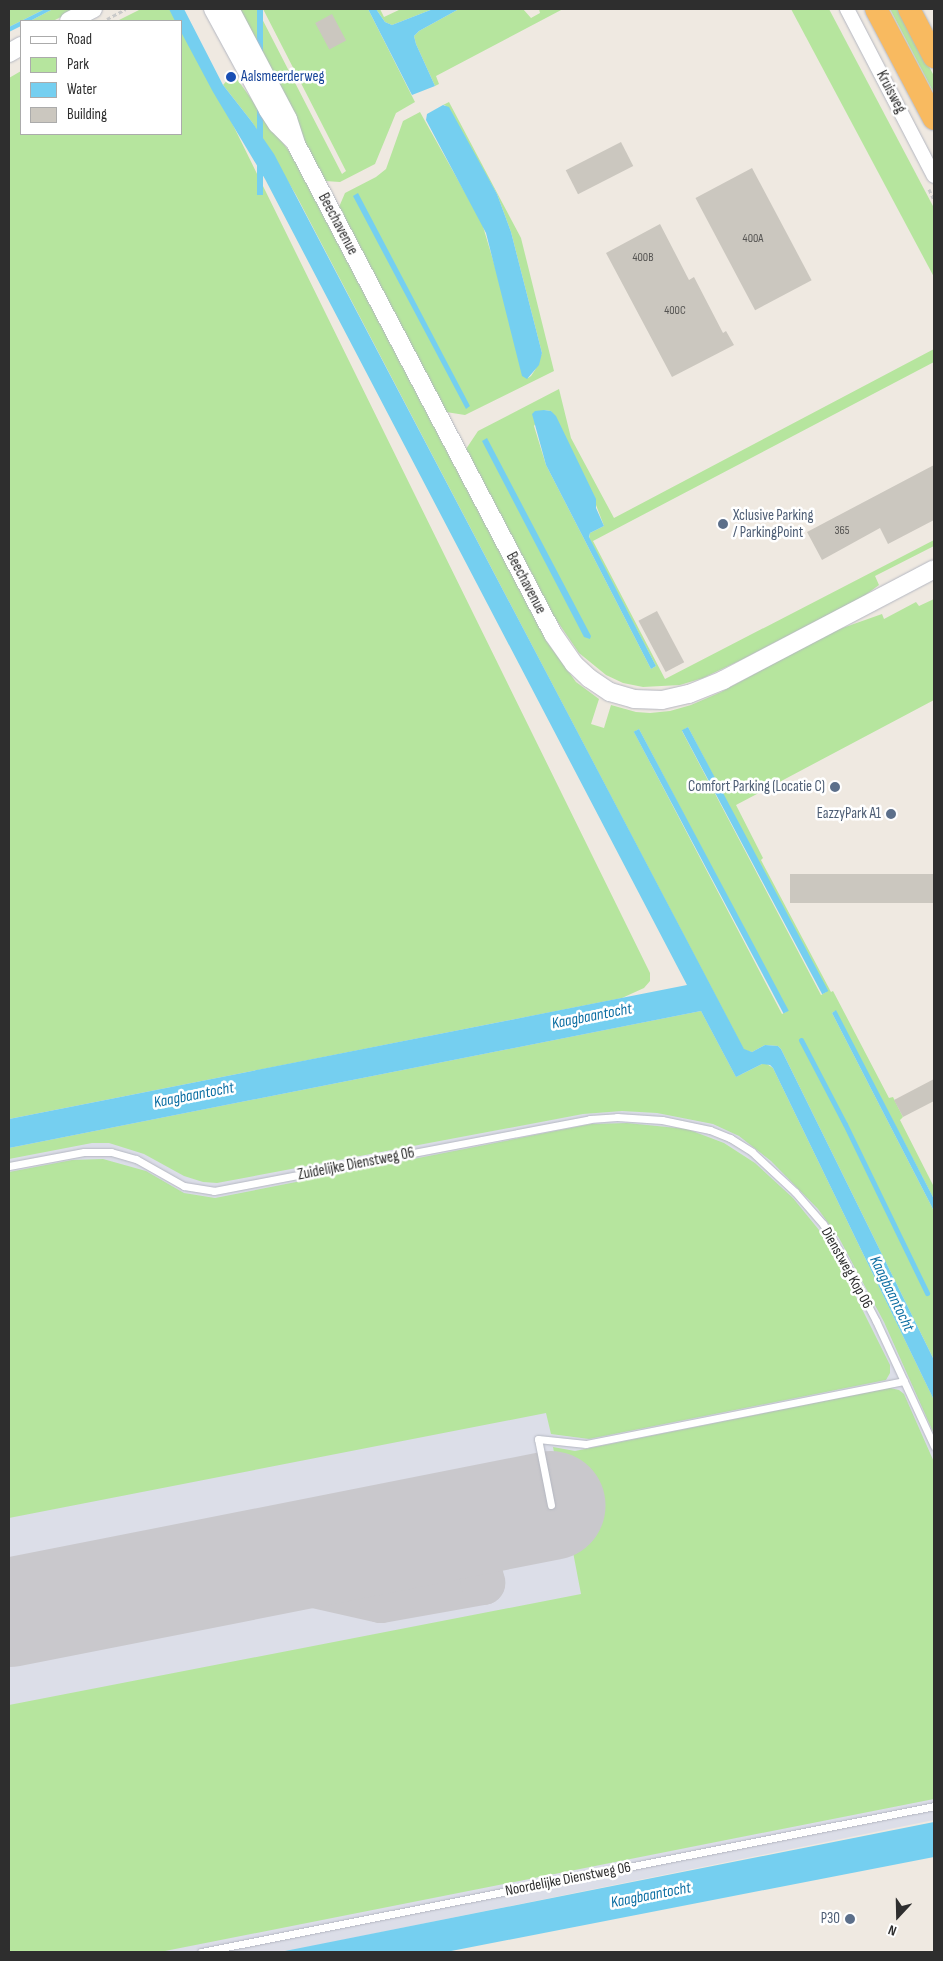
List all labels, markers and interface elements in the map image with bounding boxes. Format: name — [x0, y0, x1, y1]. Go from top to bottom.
legend — [20, 20, 182, 135]
text: Road — [67, 30, 92, 49]
text: Park — [67, 55, 89, 74]
place label: Aalsmeerderweg — [241, 68, 325, 86]
street label: Kruisweg — [872, 68, 910, 116]
marker: Aalsmeerderweg — [225, 71, 237, 83]
text: Water — [67, 80, 97, 99]
text: Building — [67, 105, 107, 124]
street label: Beechavenue — [314, 190, 362, 258]
house number: 400A — [743, 232, 763, 246]
house number: 400B — [632, 251, 654, 265]
house number: 400C — [664, 304, 686, 318]
place label: Xclusive Parking / ParkingPoint — [733, 506, 813, 541]
marker: Xclusive Parking / ParkingPoint — [717, 518, 729, 530]
house number: 365 — [834, 524, 850, 538]
street label: Beechavenue — [502, 549, 550, 617]
place label: Comfort Parking (Locatie C) — [688, 778, 825, 796]
marker: Comfort Parking (Locatie C) — [829, 781, 841, 793]
place label: EazzyPark A1 — [817, 805, 881, 823]
marker: EazzyPark A1 — [885, 808, 897, 820]
water label: Kaagbaantocht — [550, 1000, 634, 1034]
water label: Kaagbaantocht — [152, 1079, 236, 1113]
street label: Zuidelijke Dienstweg 06 — [296, 1144, 416, 1184]
street label: Dienstweg Kop 06 — [817, 1224, 877, 1312]
water label: Kaagbaantocht — [865, 1253, 917, 1335]
street label: Noordelijke Dienstweg 06 — [504, 1858, 632, 1900]
water label: Kaagbaantocht — [609, 1879, 693, 1913]
north arrow — [873, 1891, 923, 1941]
place label: P30 — [821, 1910, 840, 1928]
marker: P30 — [844, 1913, 856, 1925]
text: N — [886, 1921, 899, 1940]

